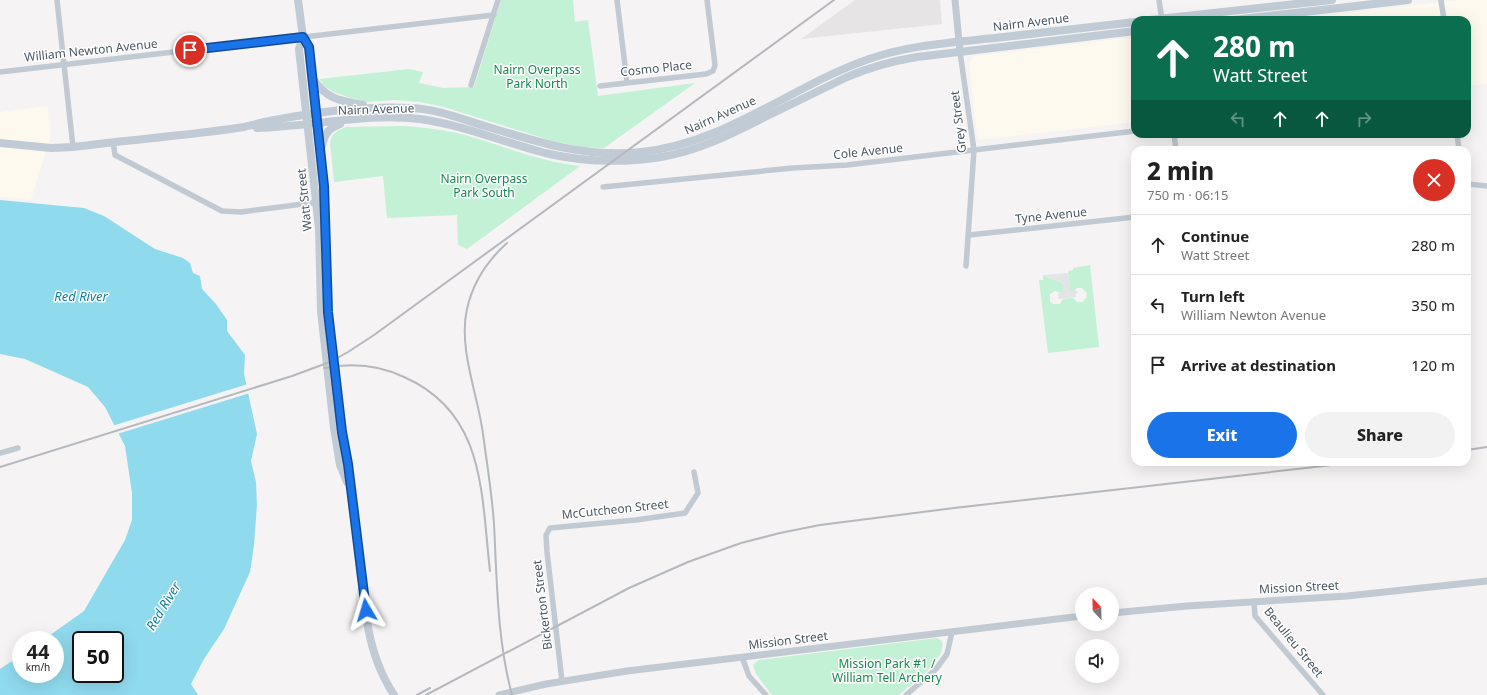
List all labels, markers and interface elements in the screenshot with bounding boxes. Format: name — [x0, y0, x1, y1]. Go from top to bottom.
street label: Nairn Avenue — [992, 9, 1070, 35]
text: 280 m — [1213, 27, 1296, 65]
icon: ahead — [1147, 32, 1199, 84]
pin — [173, 33, 207, 67]
street label: William Newton Avenue — [23, 35, 159, 65]
icon: arrive — [179, 39, 201, 61]
street label: Cosmo Place — [619, 56, 693, 80]
park label: Nairn Overpass Park North — [493, 61, 581, 92]
text: Watt Street — [1213, 63, 1307, 87]
street label: Grey Street — [946, 89, 970, 154]
street label: Nairn Avenue — [682, 92, 759, 138]
street label: Nairn Avenue — [337, 99, 415, 119]
icon: left — [1227, 108, 1249, 130]
icon: ahead — [1269, 108, 1291, 130]
icon: ahead — [1311, 108, 1333, 130]
icon: right — [1353, 108, 1375, 130]
street label: Cole Avenue — [832, 139, 904, 163]
text: 2 min — [1147, 154, 1214, 187]
button: close — [1413, 159, 1455, 201]
street label: Watt Street — [292, 167, 316, 232]
park label: Nairn Overpass Park South — [440, 170, 528, 201]
text: 750 m · 06:15 — [1147, 186, 1228, 204]
street label: Tyne Avenue — [1014, 203, 1088, 227]
text: Continue — [1181, 226, 1249, 246]
icon: ahead — [1147, 234, 1169, 256]
text: 280 m — [1411, 235, 1455, 255]
text: Watt Street — [1181, 246, 1249, 264]
text: Turn left — [1181, 286, 1245, 306]
water label: Red River — [54, 287, 109, 305]
icon: left — [1147, 294, 1169, 316]
text: 350 m — [1411, 295, 1455, 315]
text: William Newton Avenue — [1181, 306, 1326, 324]
icon: arrive — [1147, 354, 1169, 376]
text: Arrive at destination — [1181, 355, 1336, 375]
text: 120 m — [1411, 355, 1455, 375]
button: Exit — [1147, 412, 1297, 458]
button: Share — [1305, 412, 1455, 458]
street label: McCutcheon Street — [561, 495, 670, 523]
street label: Bickerton Street — [528, 558, 556, 651]
street label: Mission Street — [1259, 576, 1340, 598]
water label: Red River — [142, 578, 185, 634]
north arrow — [1075, 587, 1119, 631]
map controls — [1075, 587, 1119, 683]
position arrow — [345, 589, 387, 631]
street label: Beaulieu Street — [1260, 603, 1328, 681]
street label: Mission Street — [747, 627, 829, 653]
speed limit sign: 50 — [72, 631, 124, 683]
text: 44 — [27, 638, 49, 665]
button: sound — [1075, 639, 1119, 683]
park label: Mission Park #1 / William Tell Archery — [832, 655, 943, 686]
text: km/h — [26, 660, 50, 674]

